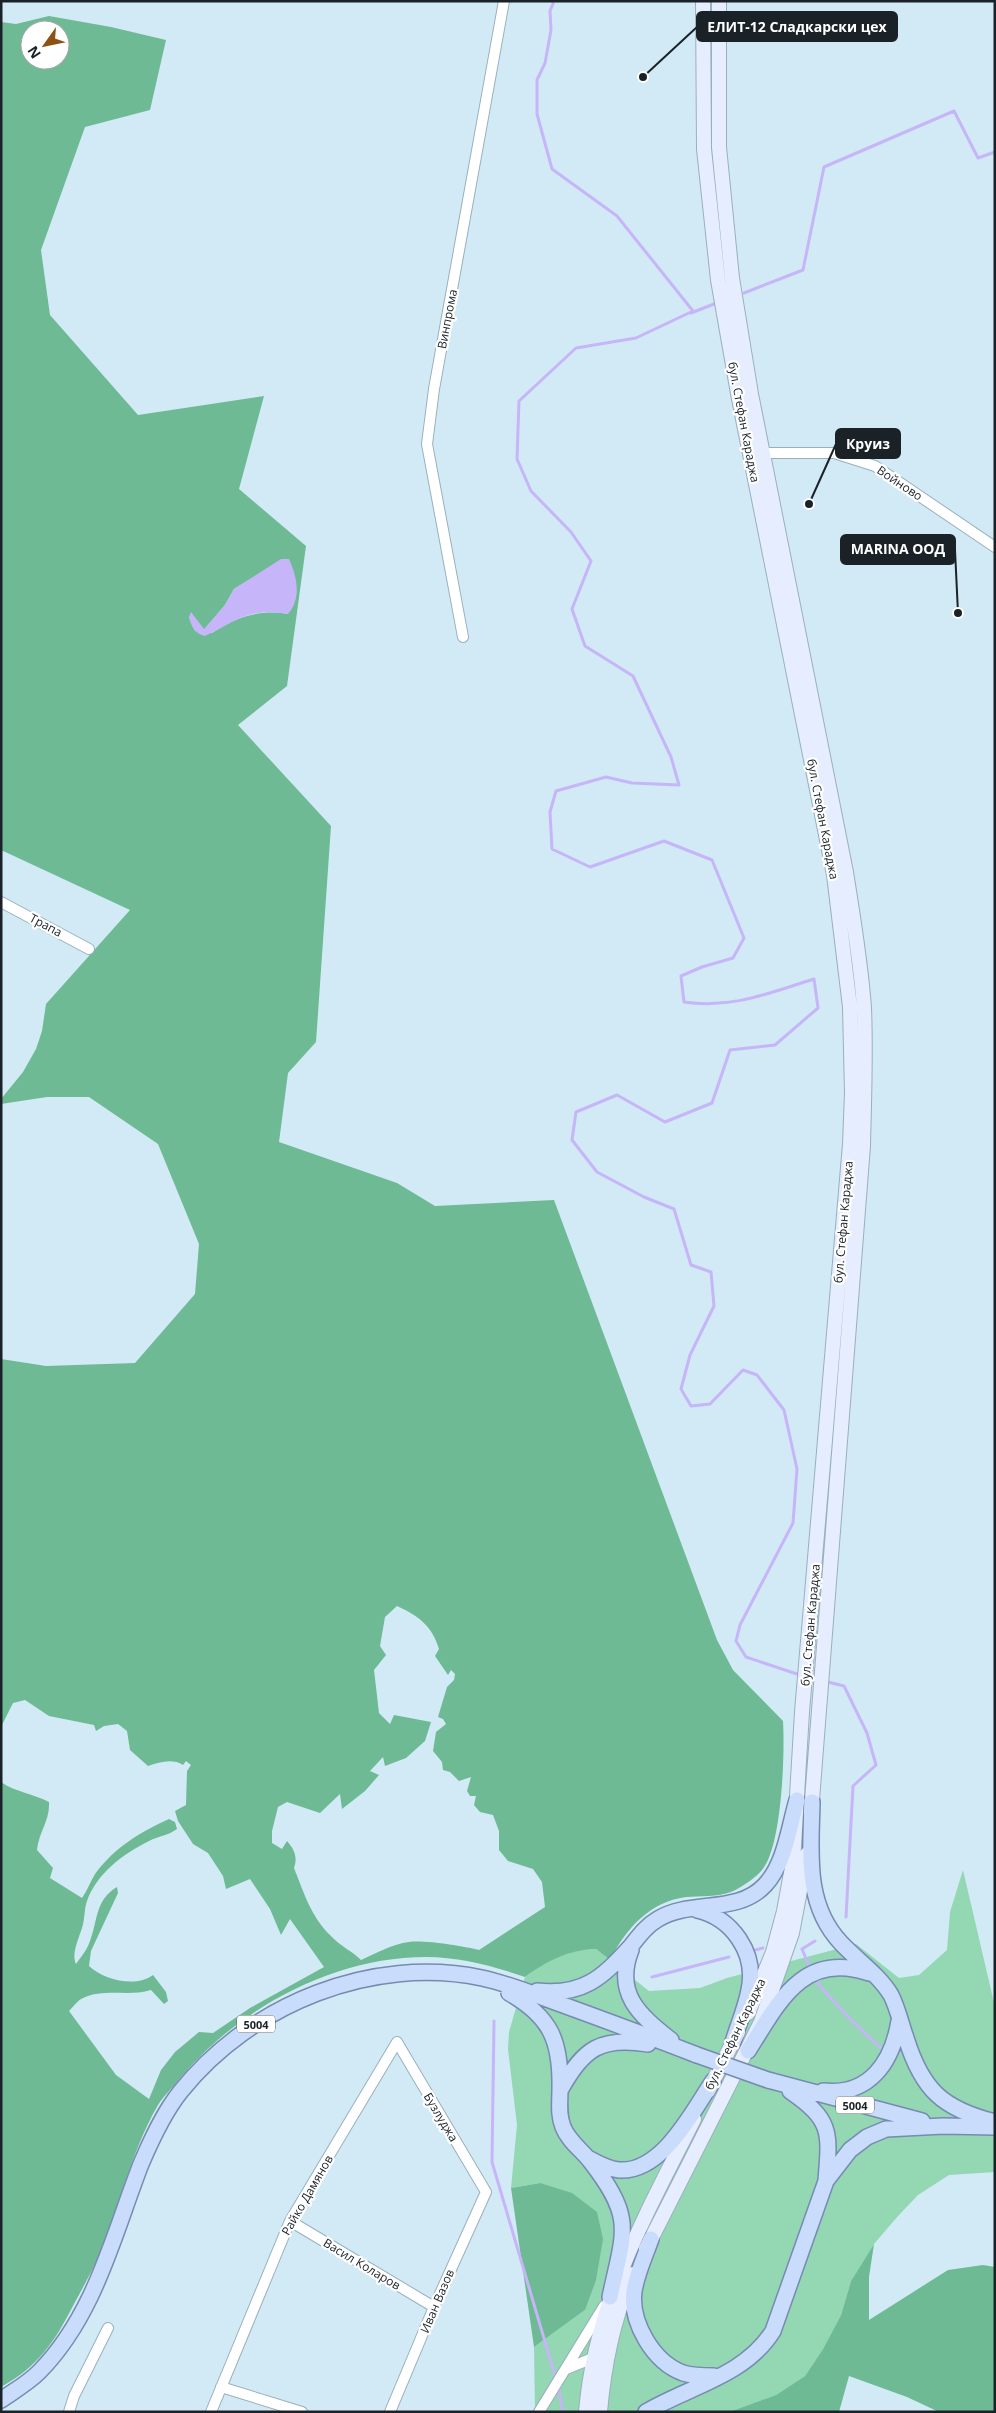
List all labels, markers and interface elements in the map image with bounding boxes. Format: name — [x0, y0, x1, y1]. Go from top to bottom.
callout: ЕЛИТ-12 Сладкарски цех — [697, 12, 897, 41]
text: ЕЛИТ-12 Сладкарски цех — [707, 17, 888, 36]
north arrow — [20, 20, 70, 70]
text: N — [23, 42, 45, 62]
street label: Винпрома — [433, 288, 461, 350]
street label: бул. Стефан Караджа — [724, 360, 764, 484]
callout: Круиз — [836, 429, 900, 458]
text: Круиз — [846, 434, 890, 453]
street label: Войново — [874, 462, 926, 504]
callout: MARINA ООД — [841, 535, 955, 564]
text: MARINA ООД — [851, 539, 945, 558]
street label: бул. Стефан Караджа — [803, 757, 843, 881]
street label: Трапа — [27, 909, 65, 941]
street label: бул. Стефан Караджа — [829, 1160, 857, 1284]
street label: бул. Стефан Караджа — [796, 1563, 824, 1687]
street label: бул. Стефан Караджа — [700, 1975, 770, 2093]
road number: 5004 — [237, 2016, 275, 2032]
street label: Бузлуджа — [420, 2089, 462, 2145]
road number: 5004 — [836, 2096, 874, 2114]
street label: Райко Дамянов — [277, 2152, 337, 2238]
street label: Васил Коларов — [320, 2234, 404, 2294]
street label: Иван Вазов — [416, 2266, 458, 2335]

